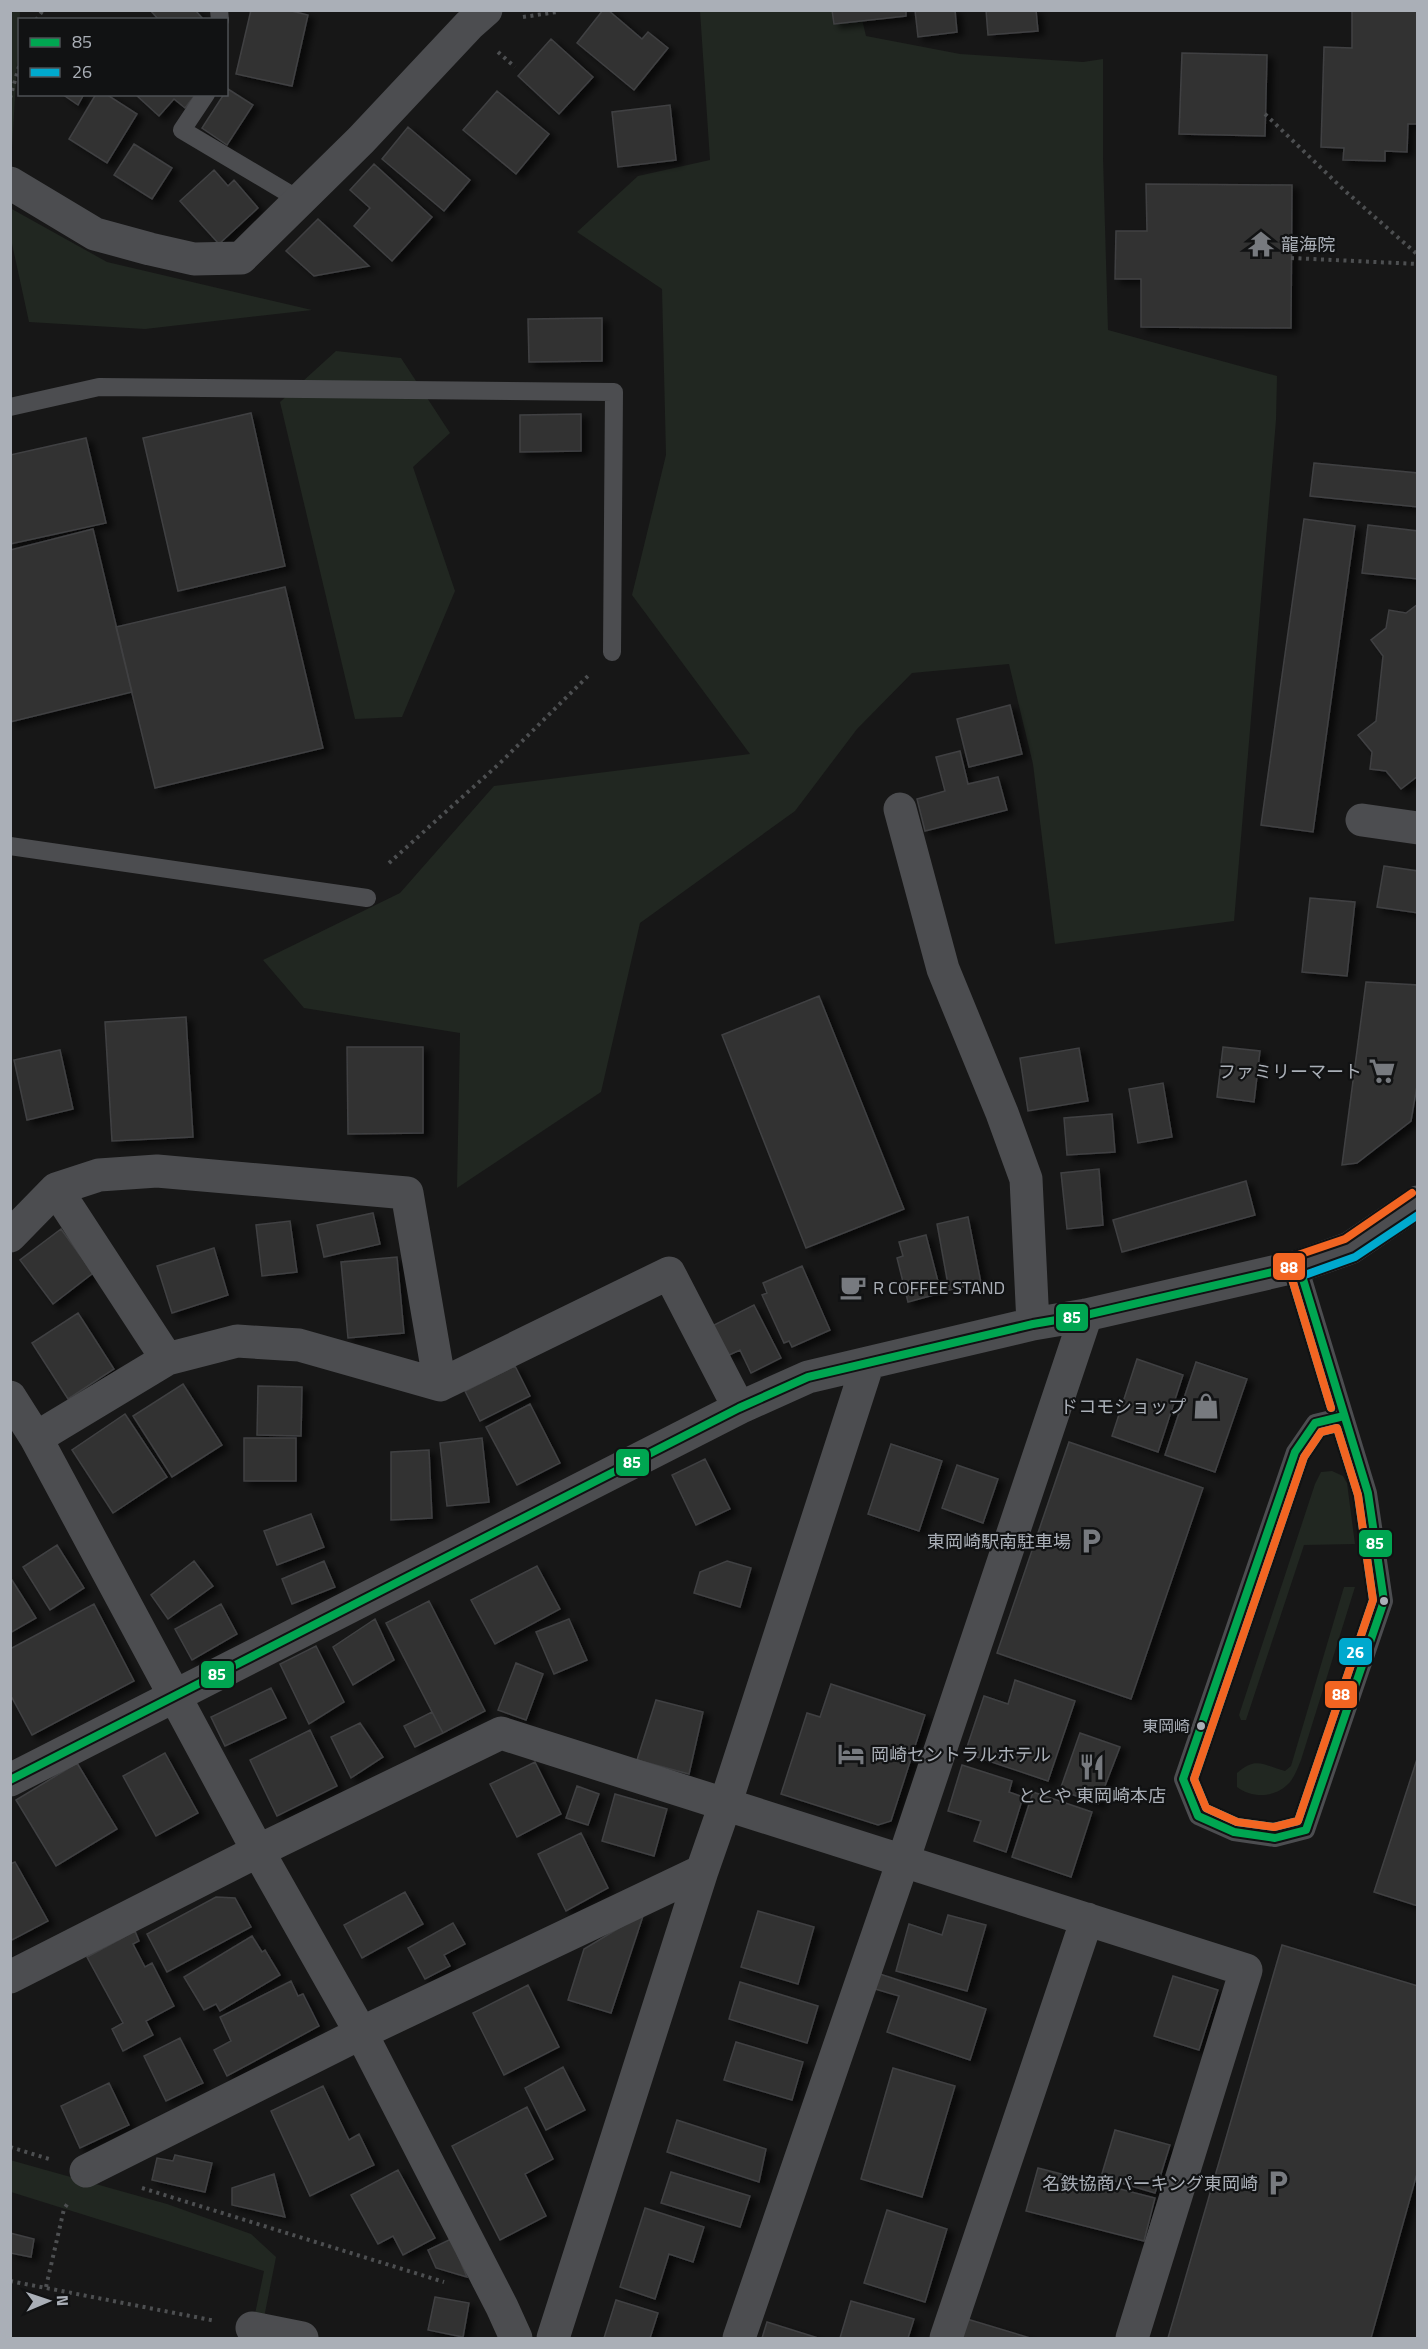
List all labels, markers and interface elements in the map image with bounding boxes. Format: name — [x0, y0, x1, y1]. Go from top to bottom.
legend — [18, 18, 228, 96]
text: 85 — [72, 28, 92, 55]
text: 26 — [72, 58, 92, 85]
temple icon: 龍海院 — [1246, 229, 1276, 259]
place label: 龍海院 — [1281, 231, 1335, 258]
supermarket icon: ファミリーマート — [1367, 1056, 1397, 1086]
place label: ファミリーマート — [1218, 1058, 1362, 1085]
line badge: 88 — [1272, 1252, 1306, 1281]
text: 88 — [1280, 1255, 1298, 1279]
cafe icon: R COFFEE STAND — [838, 1272, 868, 1302]
place label: R COFFEE STAND — [873, 1274, 1005, 1301]
line badge: 85 — [1055, 1303, 1089, 1332]
text: 85 — [1063, 1305, 1081, 1329]
shop icon: ドコモショップ — [1191, 1391, 1221, 1421]
place label: ドコモショップ — [1060, 1393, 1186, 1420]
line badge: 85 — [615, 1448, 650, 1477]
text: 85 — [623, 1450, 641, 1474]
parking icon: 東岡崎駅南駐車場 — [1076, 1526, 1106, 1556]
place label: 東岡崎駅南駐車場 — [927, 1528, 1071, 1555]
line badge: 85 — [1358, 1529, 1393, 1558]
text: 85 — [1366, 1531, 1384, 1555]
unlabelled marker — [1378, 1595, 1390, 1607]
line badge: 26 — [1338, 1637, 1373, 1666]
text: 26 — [1346, 1640, 1364, 1664]
line badge: 85 — [200, 1660, 235, 1689]
text: 85 — [208, 1662, 226, 1686]
line badge: 88 — [1324, 1680, 1358, 1709]
text: 88 — [1332, 1682, 1350, 1706]
place label: 東岡崎 — [1142, 1714, 1190, 1738]
marker: 東岡崎 — [1195, 1720, 1207, 1732]
hotel icon: 岡崎セントラルホテル — [836, 1739, 866, 1769]
place label: 岡崎セントラルホテル — [871, 1741, 1051, 1768]
restaurant icon: ととや 東岡崎本店 — [1077, 1752, 1107, 1782]
place label: ととや 東岡崎本店 — [1018, 1782, 1166, 1809]
parking icon: 名鉄協商パーキング東岡崎 — [1263, 2168, 1293, 2198]
place label: 名鉄協商パーキング東岡崎 — [1043, 2170, 1258, 2197]
north arrow — [18, 2271, 78, 2331]
text: N — [51, 2295, 75, 2306]

